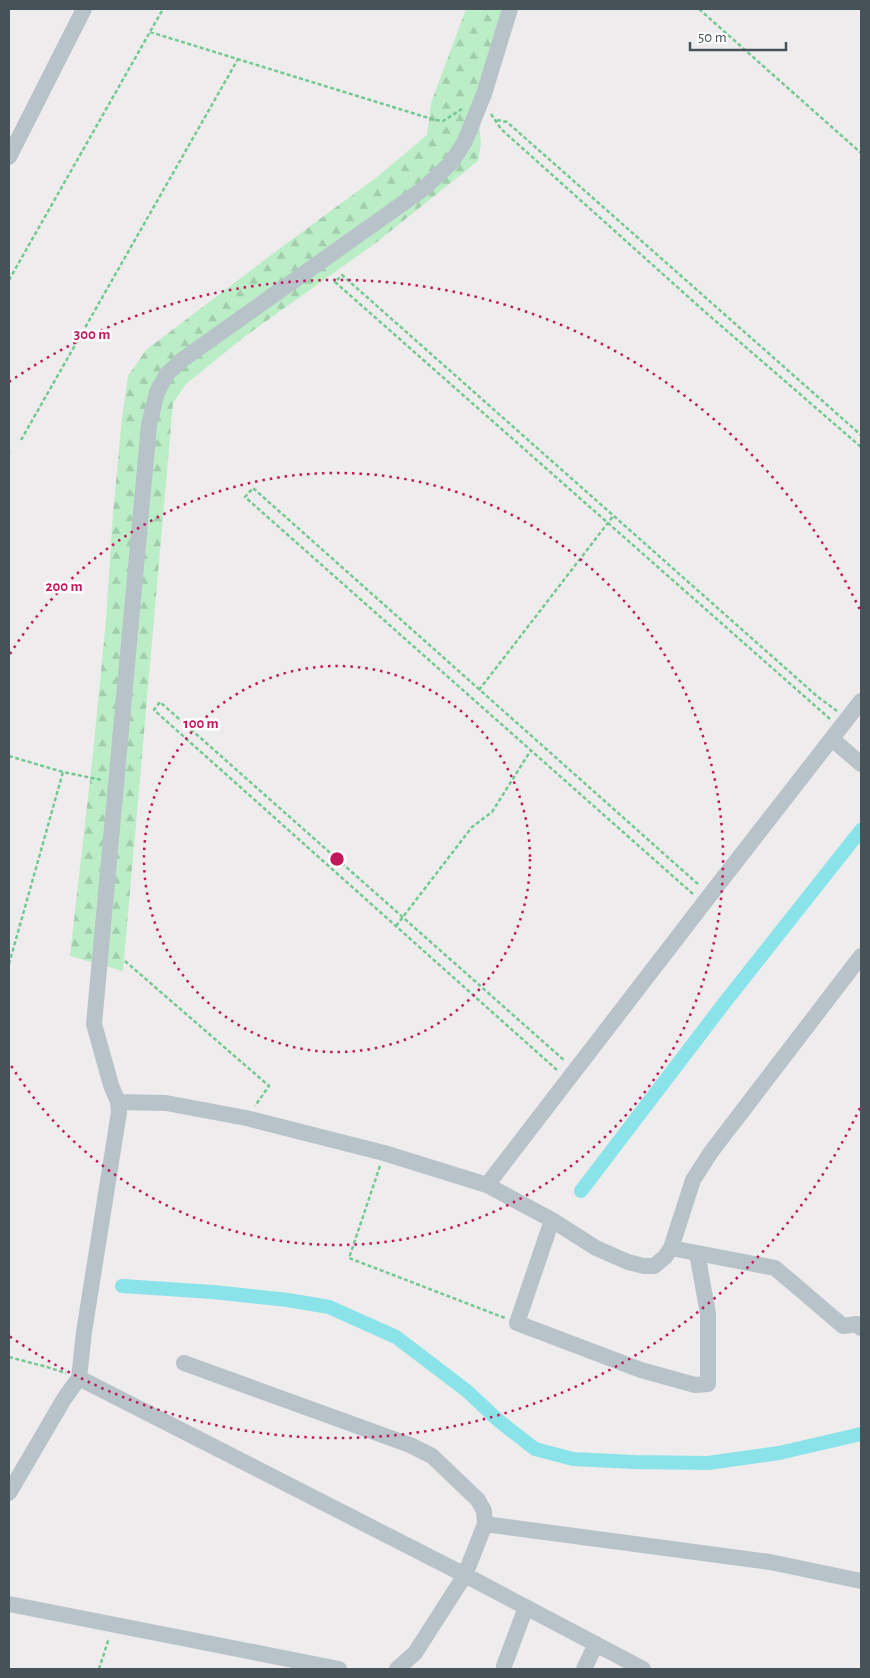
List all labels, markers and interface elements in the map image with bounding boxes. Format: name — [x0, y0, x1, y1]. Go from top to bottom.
scale bar — [690, 20, 786, 52]
text: 50 m — [698, 30, 727, 45]
text: 300 m — [74, 327, 110, 342]
text: 200 m — [45, 579, 83, 594]
text: 100 m — [183, 716, 219, 731]
centre of rings — [328, 850, 346, 868]

